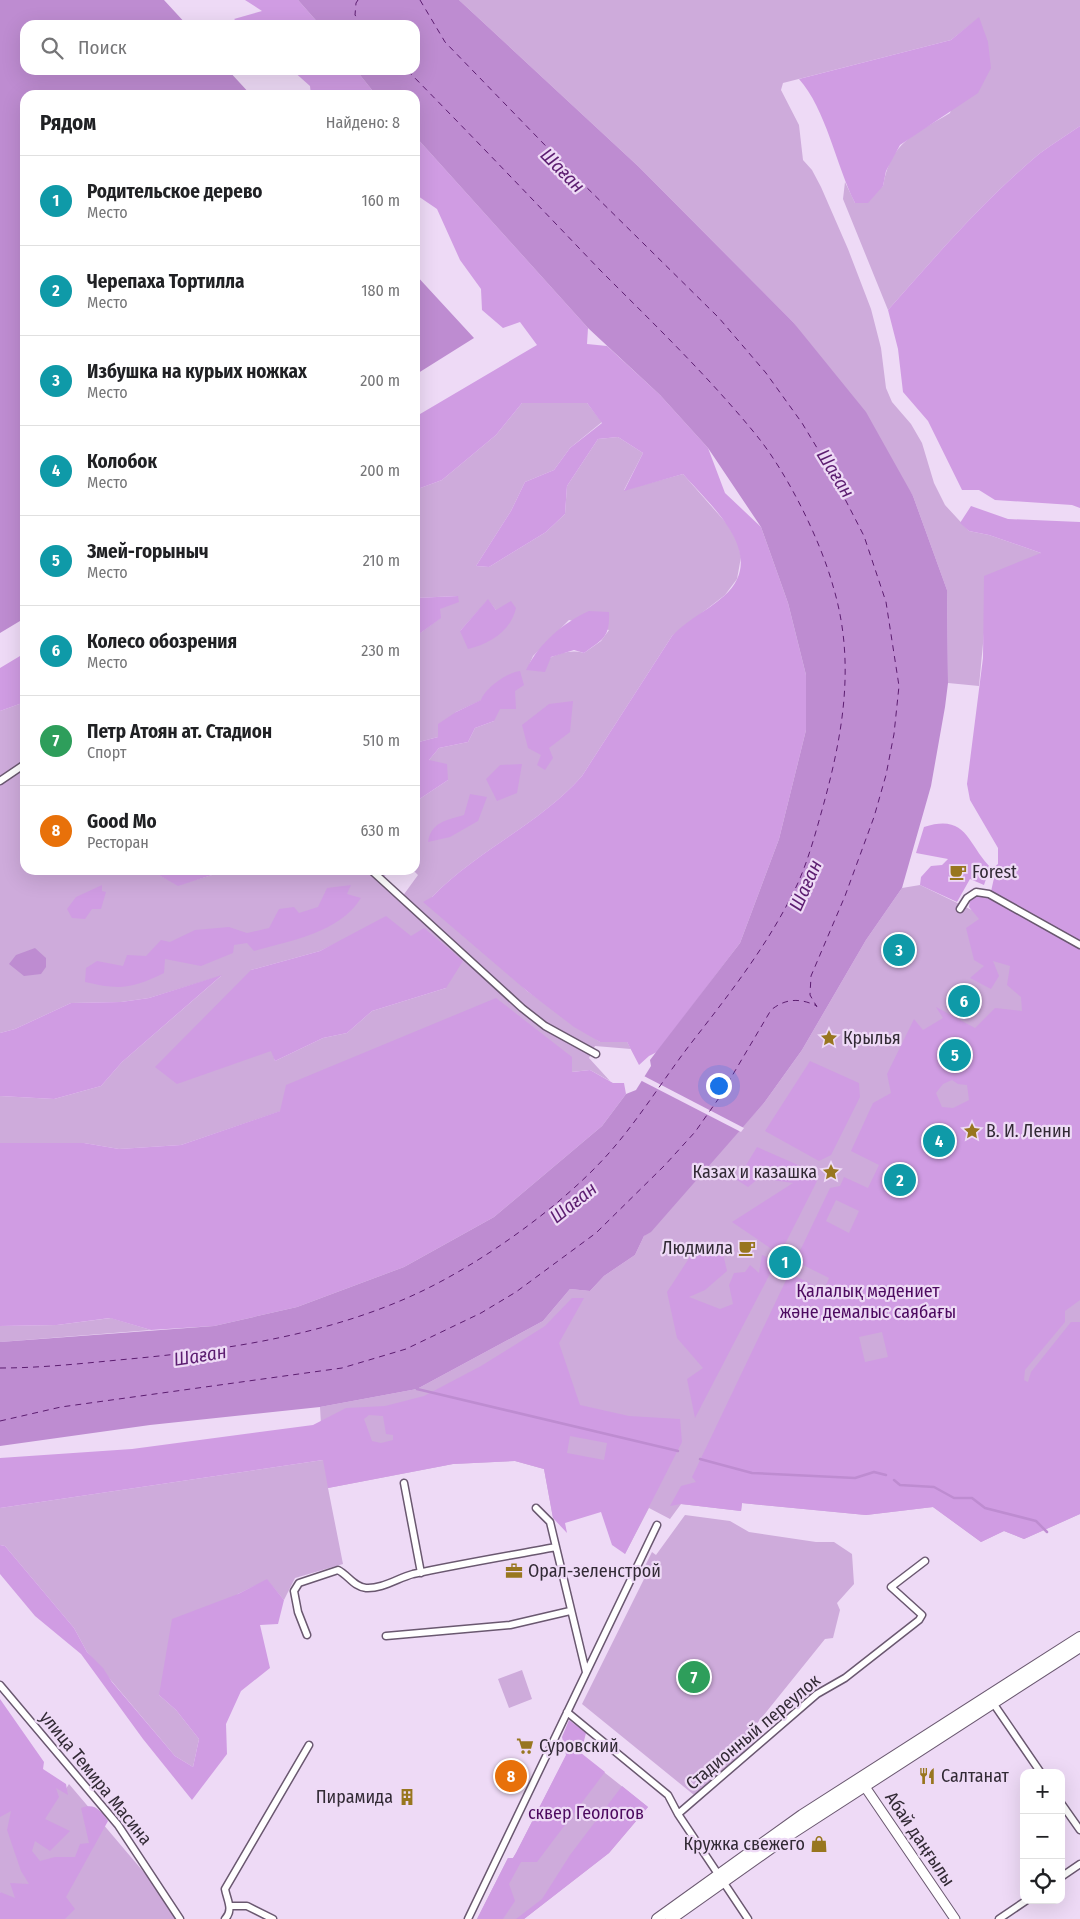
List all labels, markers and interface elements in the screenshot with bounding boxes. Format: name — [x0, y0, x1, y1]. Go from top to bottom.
search box — [20, 20, 420, 75]
icon: search — [38, 34, 66, 62]
text: Поиск — [78, 36, 127, 59]
text: Рядом — [40, 110, 96, 136]
text: Найдено: 8 — [326, 113, 400, 132]
water label: Шаған — [536, 143, 590, 197]
text: Родительское дерево — [87, 180, 263, 203]
text: 1 — [53, 191, 59, 210]
text: 160 m — [361, 191, 400, 210]
text: Место — [87, 203, 128, 222]
text: Черепаха Тортилла — [87, 270, 244, 293]
text: 2 — [52, 281, 60, 300]
text: 180 m — [361, 281, 400, 300]
text: Место — [87, 293, 128, 312]
text: Избушка на курьих ножках — [87, 360, 307, 383]
text: 3 — [52, 371, 60, 390]
text: 200 m — [360, 371, 400, 390]
text: Место — [87, 383, 128, 402]
water label: Шаған — [812, 445, 859, 502]
text: Колобок — [87, 450, 157, 473]
text: 4 — [52, 461, 60, 480]
text: 200 m — [360, 461, 400, 480]
text: Место — [87, 473, 128, 492]
text: Змей-горыныч — [87, 540, 208, 563]
text: 5 — [52, 551, 60, 570]
text: 210 m — [363, 551, 400, 570]
text: Место — [87, 563, 128, 582]
text: Колесо обозрения — [87, 630, 237, 653]
text: 6 — [52, 641, 60, 660]
text: 230 m — [361, 641, 400, 660]
text: Место — [87, 653, 128, 672]
text: Петр Атоян ат. Стадион — [87, 720, 272, 743]
text: 7 — [53, 731, 59, 750]
text: 510 m — [363, 731, 400, 750]
text: Спорт — [87, 743, 126, 762]
text: Good Mo — [87, 810, 157, 833]
text: 8 — [52, 821, 60, 840]
text: 630 m — [361, 821, 400, 840]
text: Ресторан — [87, 833, 149, 852]
water label: Шаған — [784, 856, 827, 914]
place label: Forest — [972, 861, 1017, 883]
cafe icon: Forest — [948, 862, 968, 882]
pin: 3 — [883, 931, 915, 969]
pin: 6 — [948, 982, 980, 1020]
place label: Крылья — [843, 1027, 901, 1049]
place icon: Крылья — [819, 1028, 839, 1048]
pin: 5 — [939, 1036, 971, 1074]
your location — [706, 1073, 732, 1099]
place label: В. И. Ленин — [986, 1120, 1071, 1142]
place icon: В. И. Ленин — [962, 1121, 982, 1141]
pin: 4 — [923, 1122, 955, 1160]
place label: Казах и казашка — [693, 1161, 817, 1183]
pin: 2 — [884, 1161, 916, 1199]
place icon: Казах и казашка — [821, 1162, 841, 1182]
water label: Шаған — [545, 1177, 601, 1228]
place label: Людмила — [662, 1237, 733, 1259]
cafe icon: Людмила — [737, 1238, 757, 1258]
pin: 1 — [769, 1243, 801, 1281]
park label: Қалалық мәдениет және демалыс саябағы — [780, 1280, 956, 1323]
water label: Шаған — [172, 1340, 228, 1371]
place label: Орал-зеленстрой — [528, 1560, 661, 1582]
office icon: Орал-зеленстрой — [504, 1561, 524, 1581]
pin: 7 — [678, 1658, 710, 1696]
street label: Стадионный переулок — [681, 1669, 825, 1795]
street label: улица Темира Масина — [35, 1707, 157, 1850]
place label: Суровский — [539, 1735, 619, 1757]
supermarket icon: Суровский — [515, 1736, 535, 1756]
pin: 8 — [495, 1757, 527, 1795]
place label: Салтанат — [941, 1765, 1010, 1787]
restaurant icon: Салтанат — [917, 1766, 937, 1786]
map controls — [1020, 1769, 1065, 1904]
button: + — [1020, 1769, 1065, 1814]
place label: Пирамида — [316, 1786, 393, 1808]
building icon: Пирамида — [397, 1787, 417, 1807]
street label: Абай даңғылы — [880, 1788, 960, 1890]
park label: сквер Геологов — [528, 1802, 644, 1824]
button: − — [1020, 1814, 1065, 1859]
place label: Кружка свежего — [683, 1833, 805, 1855]
shop icon: Кружка свежего — [809, 1834, 829, 1854]
button: locate — [1020, 1859, 1065, 1904]

